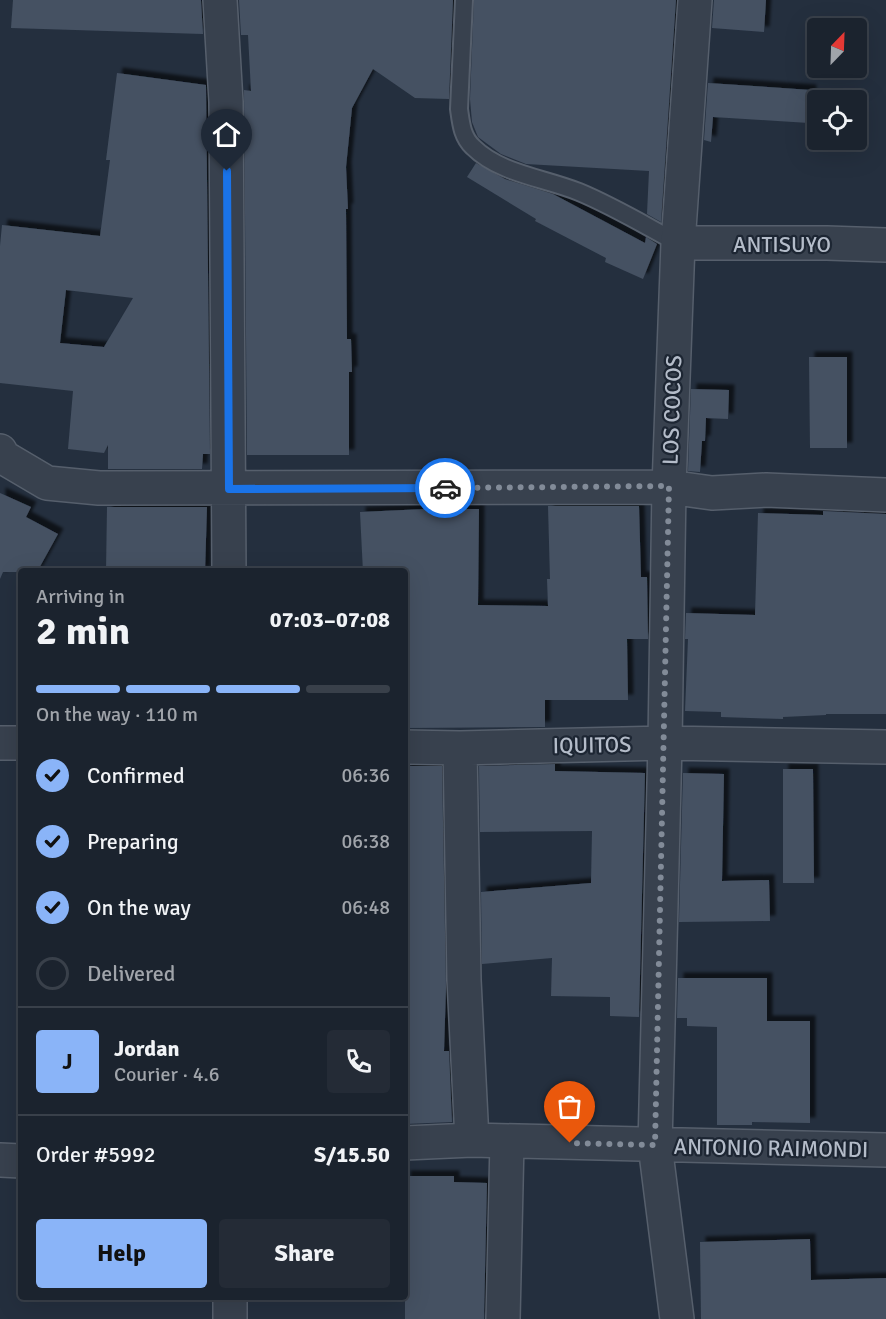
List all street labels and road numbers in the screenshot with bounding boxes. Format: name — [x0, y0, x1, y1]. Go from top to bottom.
street label: ANTISUYO — [733, 231, 831, 258]
street label: LOS COCOS — [657, 355, 687, 465]
street label: IQUITOS — [552, 731, 632, 759]
street label: ANTONIO RAIMONDI — [673, 1133, 869, 1163]

